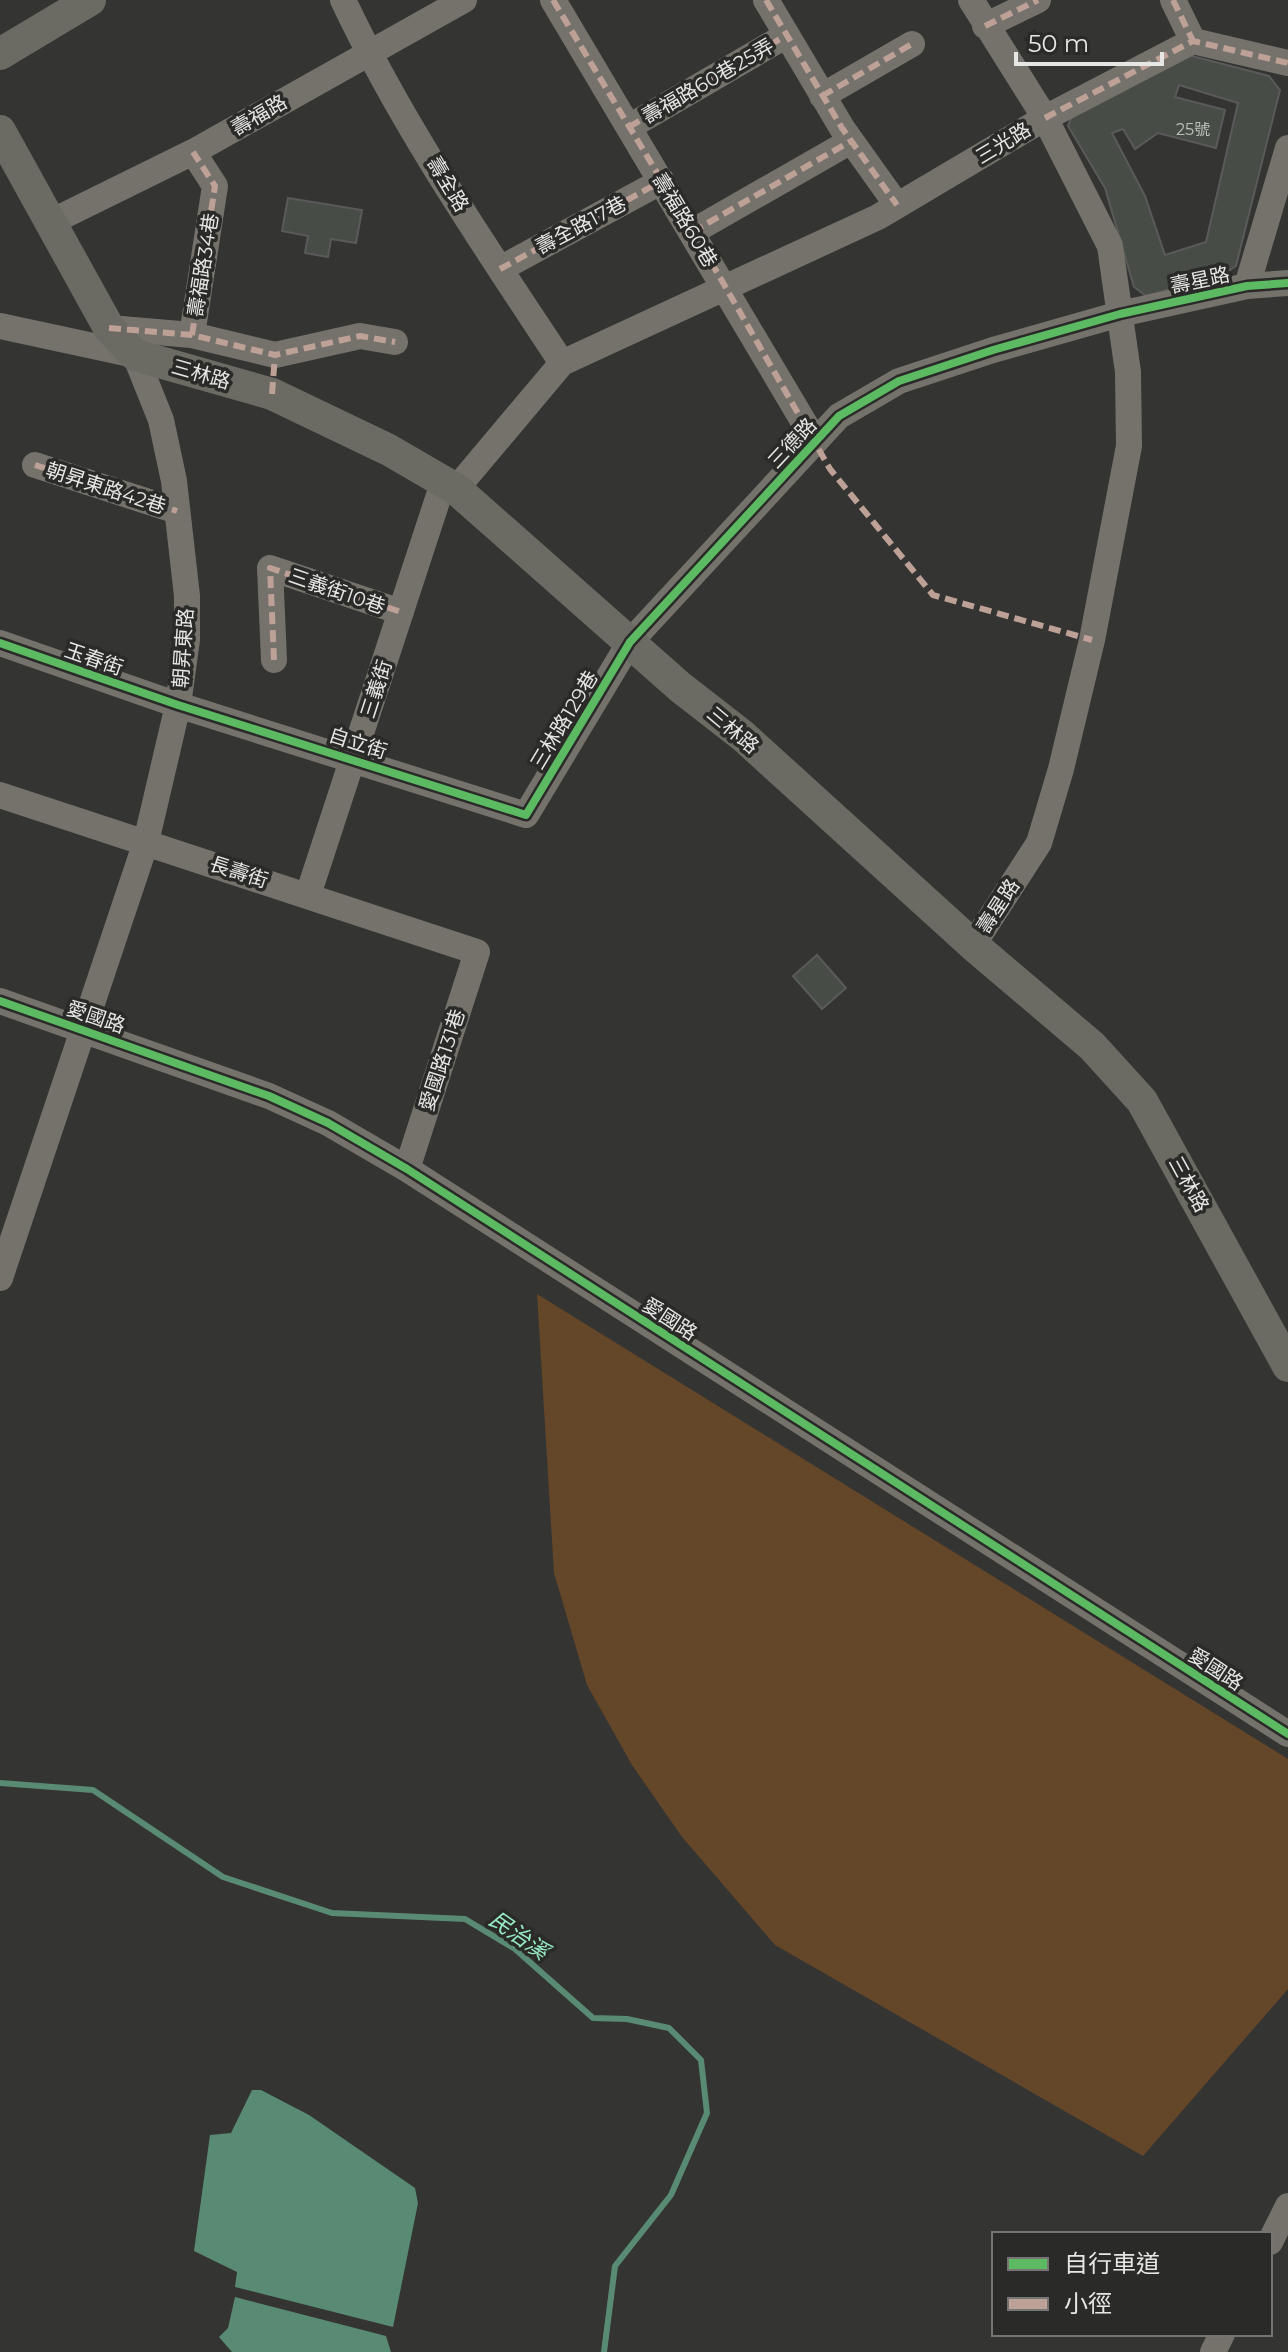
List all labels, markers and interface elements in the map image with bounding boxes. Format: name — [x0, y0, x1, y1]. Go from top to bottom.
scale bar — [1016, 16, 1162, 66]
text: 50 m — [1028, 29, 1089, 58]
street label: 壽福路60巷25弄 — [638, 34, 778, 128]
street label: 壽福路 — [227, 90, 291, 140]
street label: 三光路 — [971, 117, 1035, 169]
house number: 25號 — [1176, 120, 1210, 139]
street label: 壽全路 — [422, 152, 474, 216]
street label: 壽福路60巷 — [648, 169, 722, 271]
street label: 壽全路17巷 — [532, 191, 630, 259]
street label: 壽福路34巷 — [183, 212, 223, 318]
street label: 壽星路 — [1168, 262, 1232, 298]
street label: 三林路 — [169, 354, 233, 394]
street label: 三德路 — [763, 413, 821, 473]
street label: 朝昇東路42巷 — [43, 457, 169, 519]
street label: 三義街10巷 — [286, 563, 388, 619]
street label: 朝昇東路 — [168, 607, 198, 689]
street label: 玉春街 — [62, 638, 126, 680]
street label: 三義街 — [355, 657, 397, 721]
street label: 三林路129巷 — [525, 666, 603, 774]
street label: 三林路 — [702, 702, 764, 758]
street label: 自立街 — [326, 722, 390, 764]
street label: 長壽街 — [207, 851, 271, 893]
street label: 壽星路 — [972, 874, 1024, 938]
street label: 愛國路 — [64, 996, 128, 1038]
street label: 愛國路131巷 — [414, 1006, 470, 1114]
street label: 三林路 — [1164, 1152, 1214, 1216]
street label: 愛國路 — [638, 1293, 702, 1345]
street label: 愛國路 — [1184, 1643, 1248, 1695]
water label: 民治溪 — [484, 1905, 556, 1967]
legend — [992, 2232, 1272, 2336]
text: 自行車道 — [1064, 2249, 1160, 2278]
text: 小徑 — [1064, 2289, 1112, 2318]

